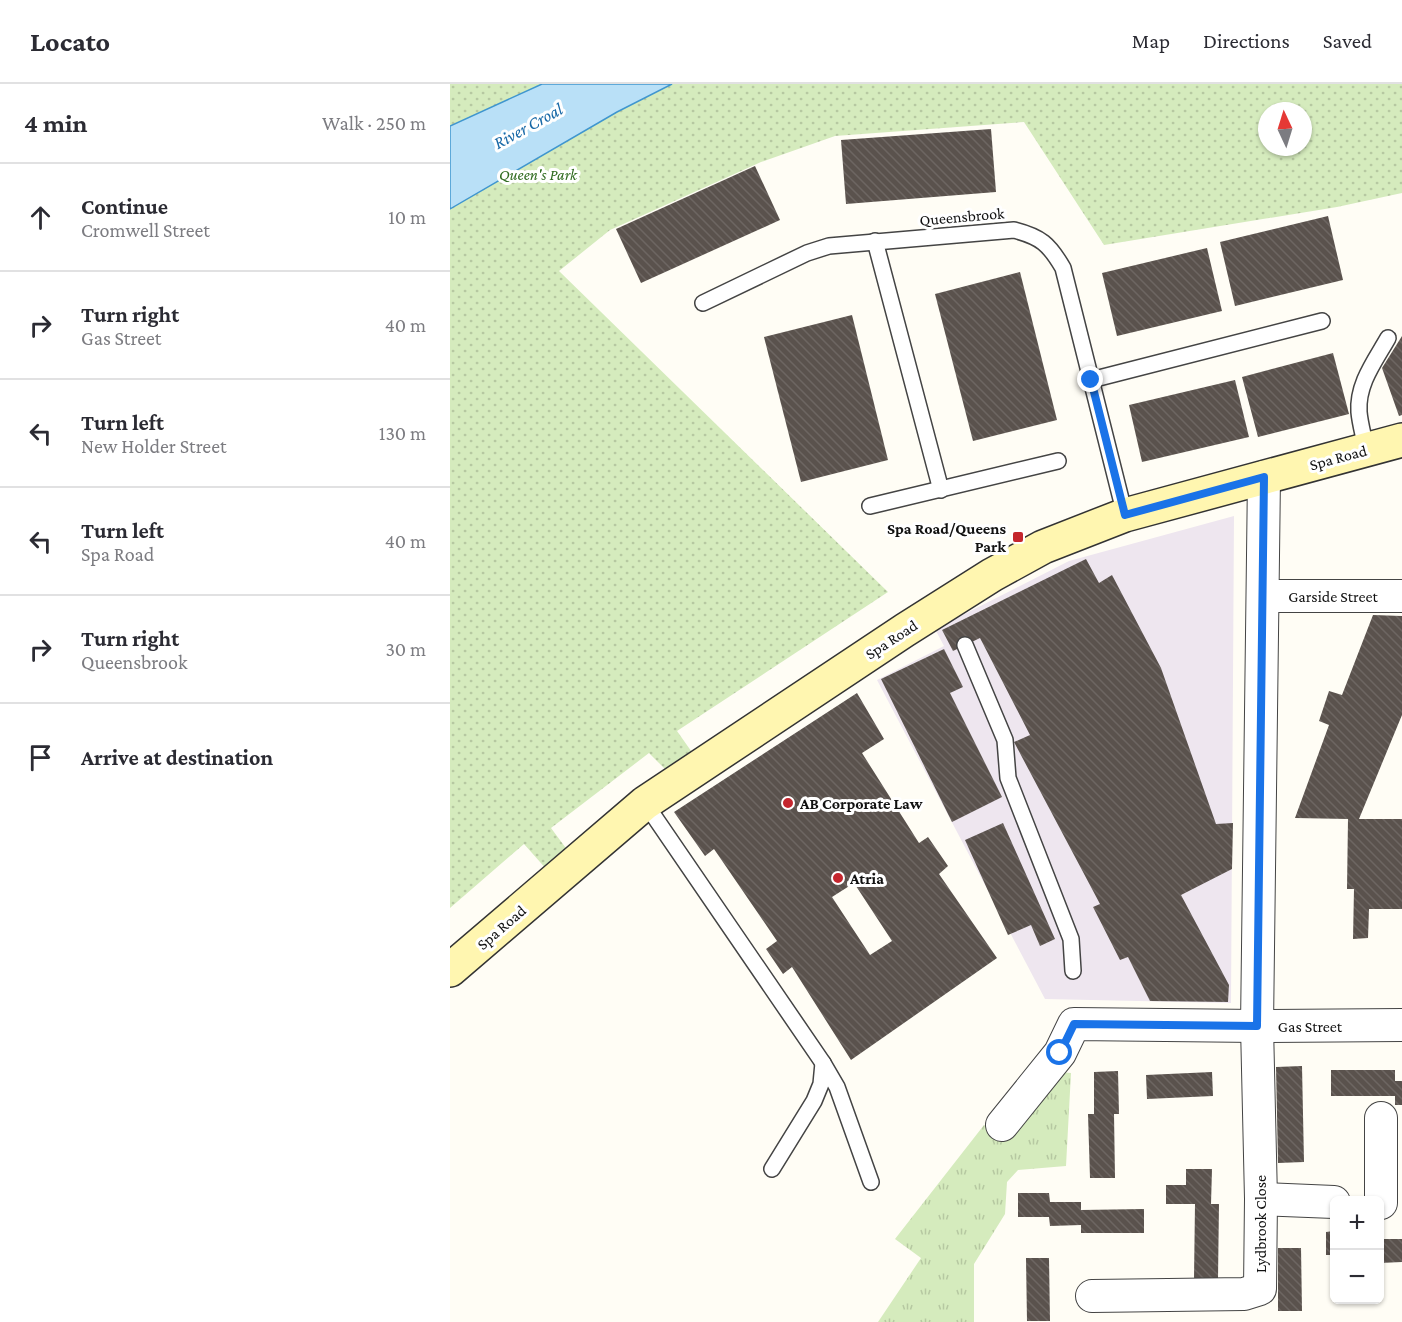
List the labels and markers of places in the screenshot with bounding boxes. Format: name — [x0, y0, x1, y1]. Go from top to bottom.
place label: Spa Road/Queens Park — [887, 520, 1006, 555]
marker: Spa Road/Queens Park — [1011, 530, 1025, 544]
place label: AB Corporate Law — [799, 795, 923, 812]
marker: AB Corporate Law — [781, 796, 795, 810]
place label: Atria — [849, 870, 884, 887]
marker: Atria — [831, 871, 845, 885]

